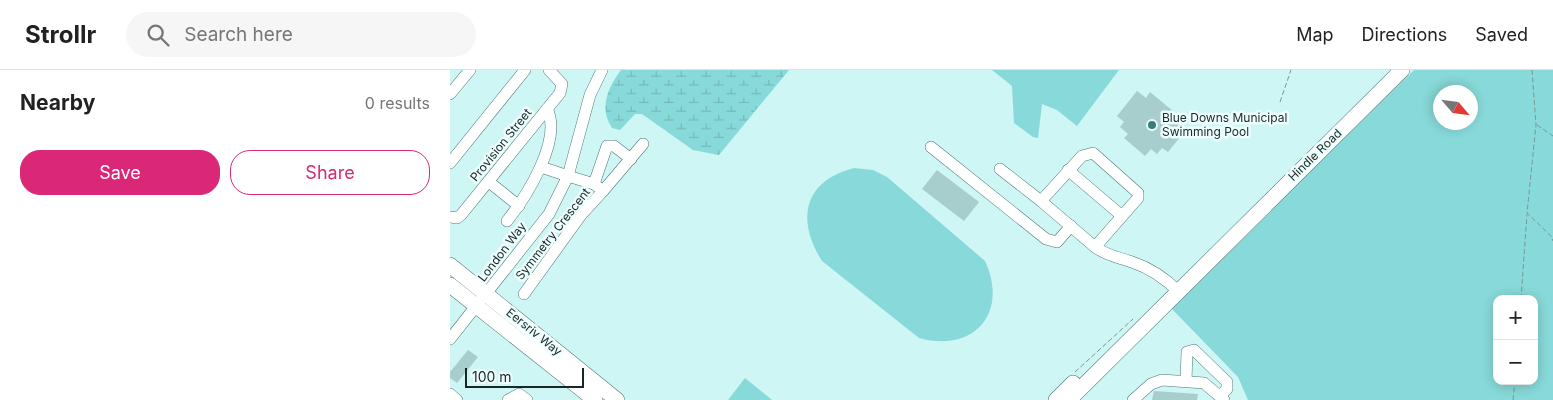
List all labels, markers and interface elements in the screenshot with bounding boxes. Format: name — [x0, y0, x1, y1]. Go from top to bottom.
search box — [126, 12, 476, 57]
text: Strollr — [25, 20, 96, 49]
icon: search — [144, 21, 172, 49]
text: Search here — [184, 23, 293, 46]
text: Map — [1296, 24, 1334, 45]
text: Directions — [1362, 24, 1447, 45]
text: Saved — [1475, 24, 1528, 45]
north arrow — [1433, 85, 1478, 130]
text: Nearby — [20, 90, 95, 115]
text: 0 results — [365, 93, 430, 113]
street label: Provision Street — [467, 105, 535, 184]
place label: Blue Downs Municipal Swimming Pool — [1162, 110, 1287, 139]
marker: Blue Downs Municipal Swimming Pool — [1146, 119, 1158, 131]
street label: Hindle Road — [1285, 125, 1344, 184]
button: Save — [20, 150, 220, 195]
button: Share — [230, 150, 430, 195]
street label: Symmetry Crescent — [512, 185, 593, 283]
street label: London Way — [474, 219, 529, 284]
map controls — [1493, 295, 1538, 385]
button: + — [1493, 295, 1538, 340]
street label: Eersriv Way — [503, 305, 565, 359]
button: − — [1493, 340, 1538, 385]
scale bar — [465, 365, 584, 388]
text: 100 m — [472, 368, 512, 385]

